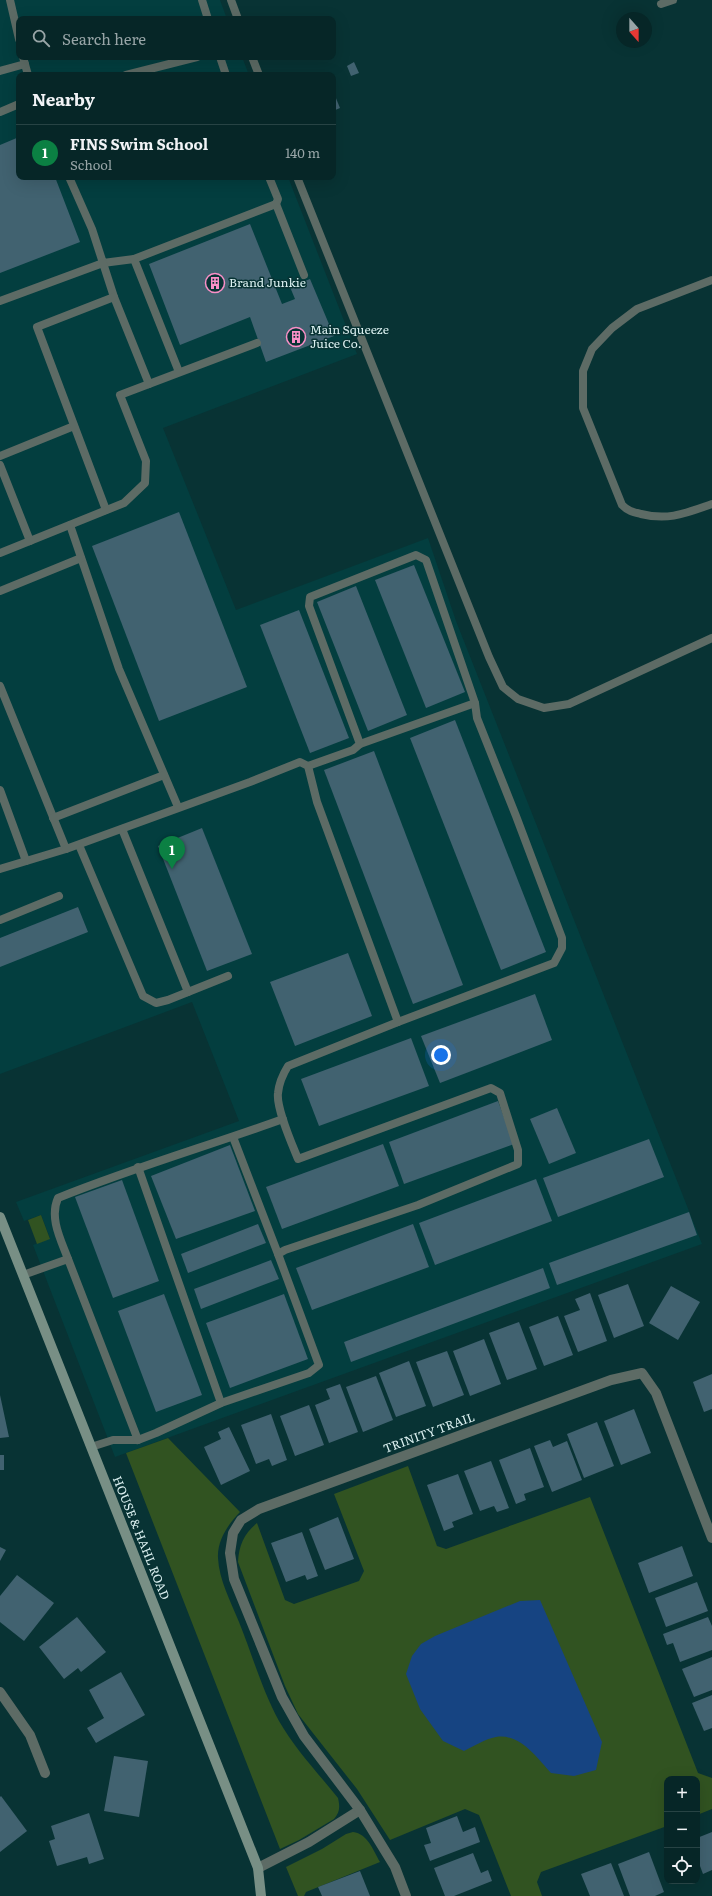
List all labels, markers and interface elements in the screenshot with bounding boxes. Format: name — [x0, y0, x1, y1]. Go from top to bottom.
north arrow — [616, 12, 652, 48]
search box — [16, 16, 336, 60]
icon: search — [30, 27, 52, 49]
text: Search here — [62, 27, 146, 50]
text: Nearby — [32, 86, 95, 111]
text: FINS Swim School — [70, 132, 208, 155]
text: 1 — [42, 143, 48, 162]
text: 140 m — [285, 143, 320, 162]
text: School — [70, 155, 112, 174]
building icon: Brand Junkie — [204, 272, 226, 294]
place label: Brand Junkie — [229, 273, 306, 291]
place label: Main Squeeze Juice Co. — [310, 320, 389, 352]
building icon: Main Squeeze Juice Co. — [285, 326, 307, 348]
pin: 1 — [159, 836, 185, 869]
your location — [431, 1045, 451, 1065]
street label: TRINITY TRAIL — [380, 1407, 477, 1457]
street label: HOUSE & HAHL ROAD — [109, 1473, 175, 1602]
map controls — [664, 1776, 700, 1884]
button: + — [664, 1776, 700, 1812]
button: − — [664, 1812, 700, 1848]
button: locate — [664, 1848, 700, 1884]

